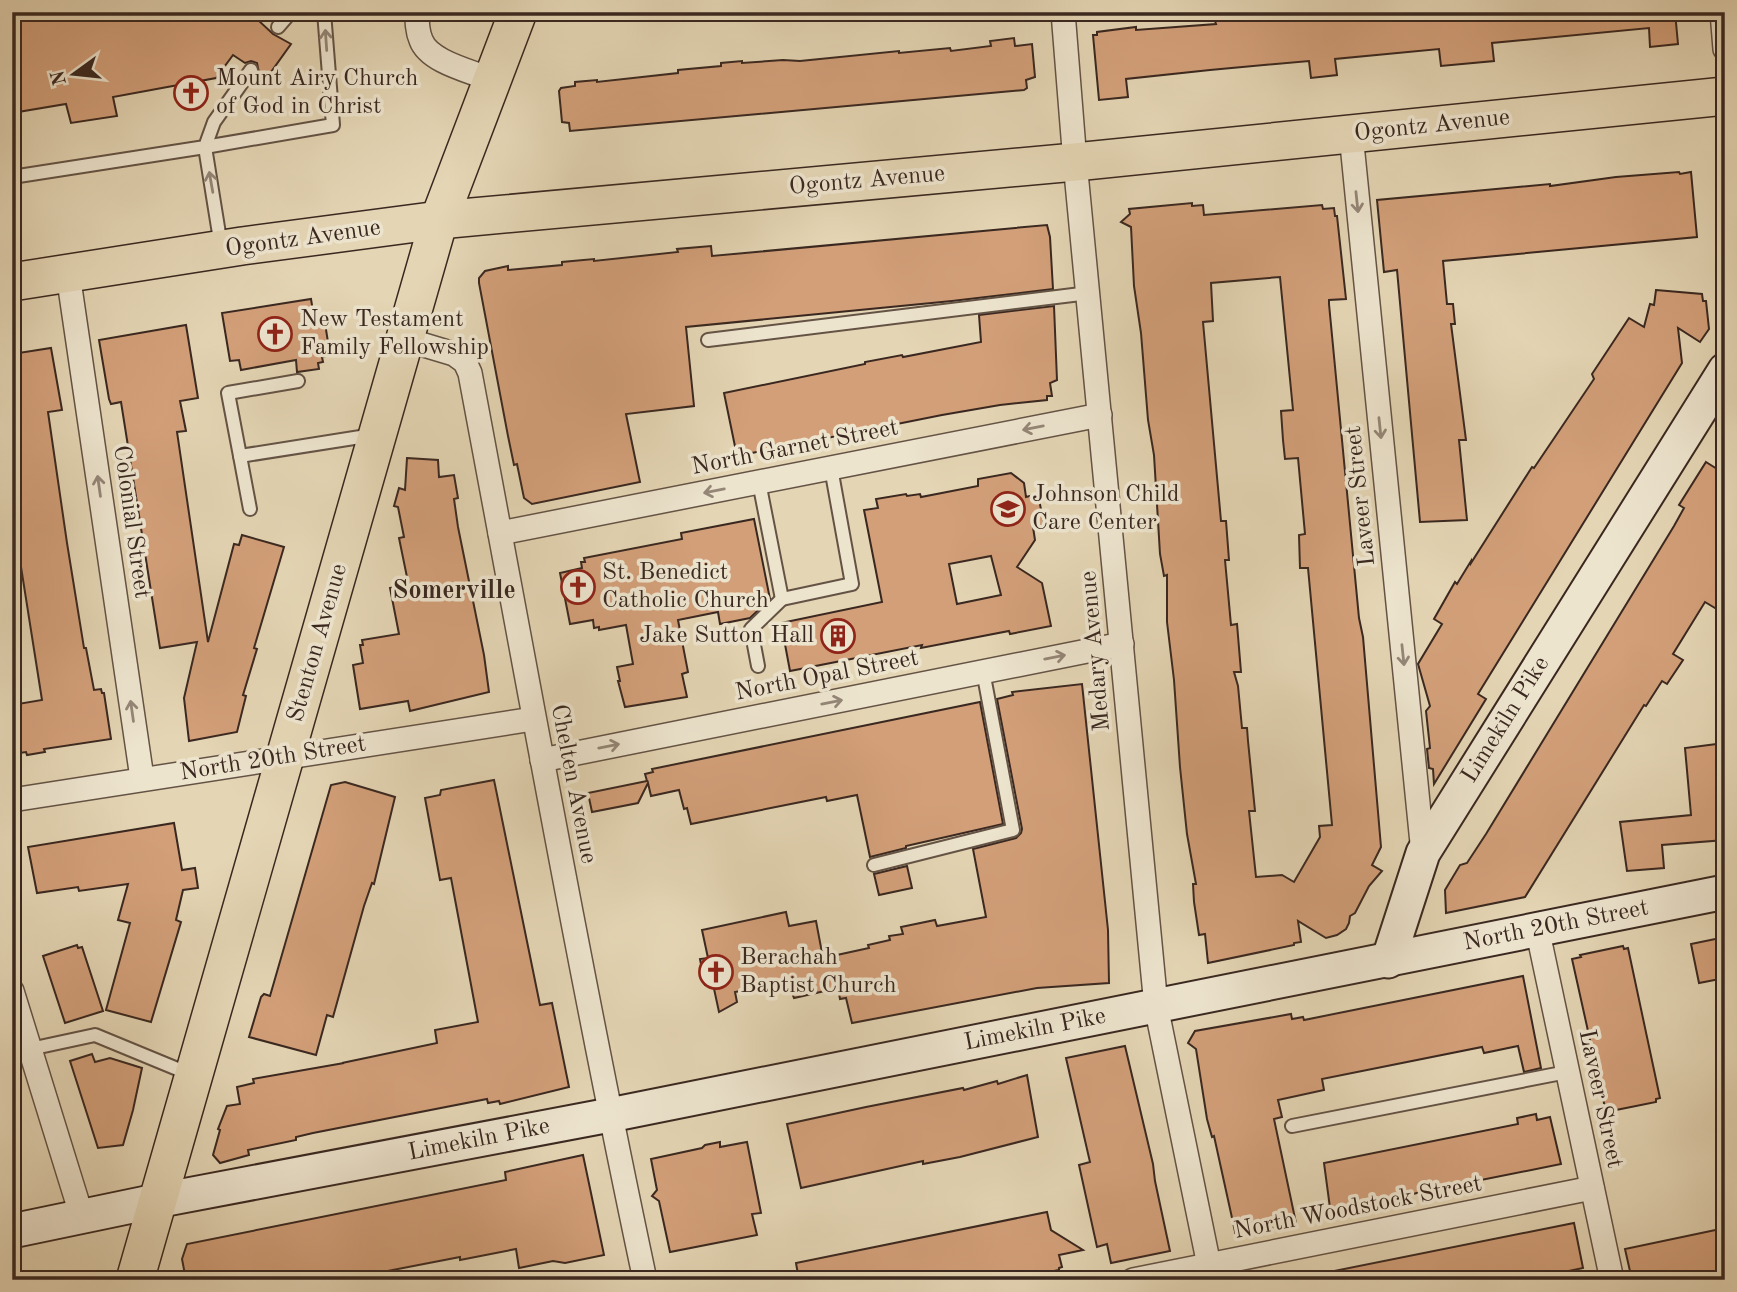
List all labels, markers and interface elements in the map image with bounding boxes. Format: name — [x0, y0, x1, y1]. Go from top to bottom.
one-way arrow — [319, 29, 332, 51]
north arrow — [38, 38, 108, 108]
place label: Mount Airy Church of God in Christ — [216, 67, 418, 119]
text: N — [49, 68, 71, 87]
church icon: Mount Airy Church of God in Christ — [172, 74, 210, 112]
street label: Ogontz Avenue — [1353, 106, 1511, 146]
street label: Ogontz Avenue — [788, 162, 946, 200]
one-way arrow — [203, 171, 217, 194]
one-way arrow — [1351, 190, 1364, 213]
street label: Ogontz Avenue — [224, 216, 382, 262]
place label: New Testament Family Fellowship — [300, 308, 489, 360]
church icon: New Testament Family Fellowship — [256, 315, 294, 353]
street label: North Garnet Street — [690, 416, 900, 480]
one-way arrow — [1374, 417, 1387, 439]
one-way arrow — [1022, 421, 1045, 435]
street label: Laveer Street — [1342, 425, 1380, 567]
street label: Colonial Street — [108, 444, 154, 600]
one-way arrow — [92, 475, 105, 497]
place label: Johnson Child Care Center — [1032, 483, 1180, 535]
one-way arrow — [703, 484, 726, 498]
school or university icon: Johnson Child Care Center — [989, 490, 1027, 528]
street label: Stenton Avenue — [284, 561, 352, 725]
place label: St. Benedict Catholic Church — [602, 561, 769, 613]
church icon: St. Benedict Catholic Church — [559, 568, 597, 606]
street label: Medary Avenue — [1077, 570, 1115, 732]
district label: Somerville — [392, 578, 516, 604]
building icon: Jake Sutton Hall — [819, 617, 857, 655]
place label: Jake Sutton Hall — [639, 624, 814, 648]
one-way arrow — [1397, 643, 1410, 666]
street label: North Opal Street — [733, 646, 921, 706]
one-way arrow — [1043, 650, 1066, 663]
street label: Limekiln Pike — [1458, 653, 1554, 787]
one-way arrow — [820, 694, 843, 708]
one-way arrow — [125, 700, 138, 723]
street label: Chelten Avenue — [546, 702, 600, 866]
street label: North 20th Street — [178, 732, 368, 786]
one-way arrow — [597, 739, 620, 753]
street label: North 20th Street — [1461, 896, 1651, 956]
place label: Berachah Baptist Church — [740, 946, 897, 998]
church icon: Berachah Baptist Church — [697, 953, 735, 991]
street label: Limekiln Pike — [962, 1004, 1108, 1056]
street label: Laveer Street — [1574, 1028, 1626, 1170]
street label: Limekiln Pike — [406, 1114, 552, 1166]
street label: North Woodstock Street — [1232, 1172, 1484, 1244]

